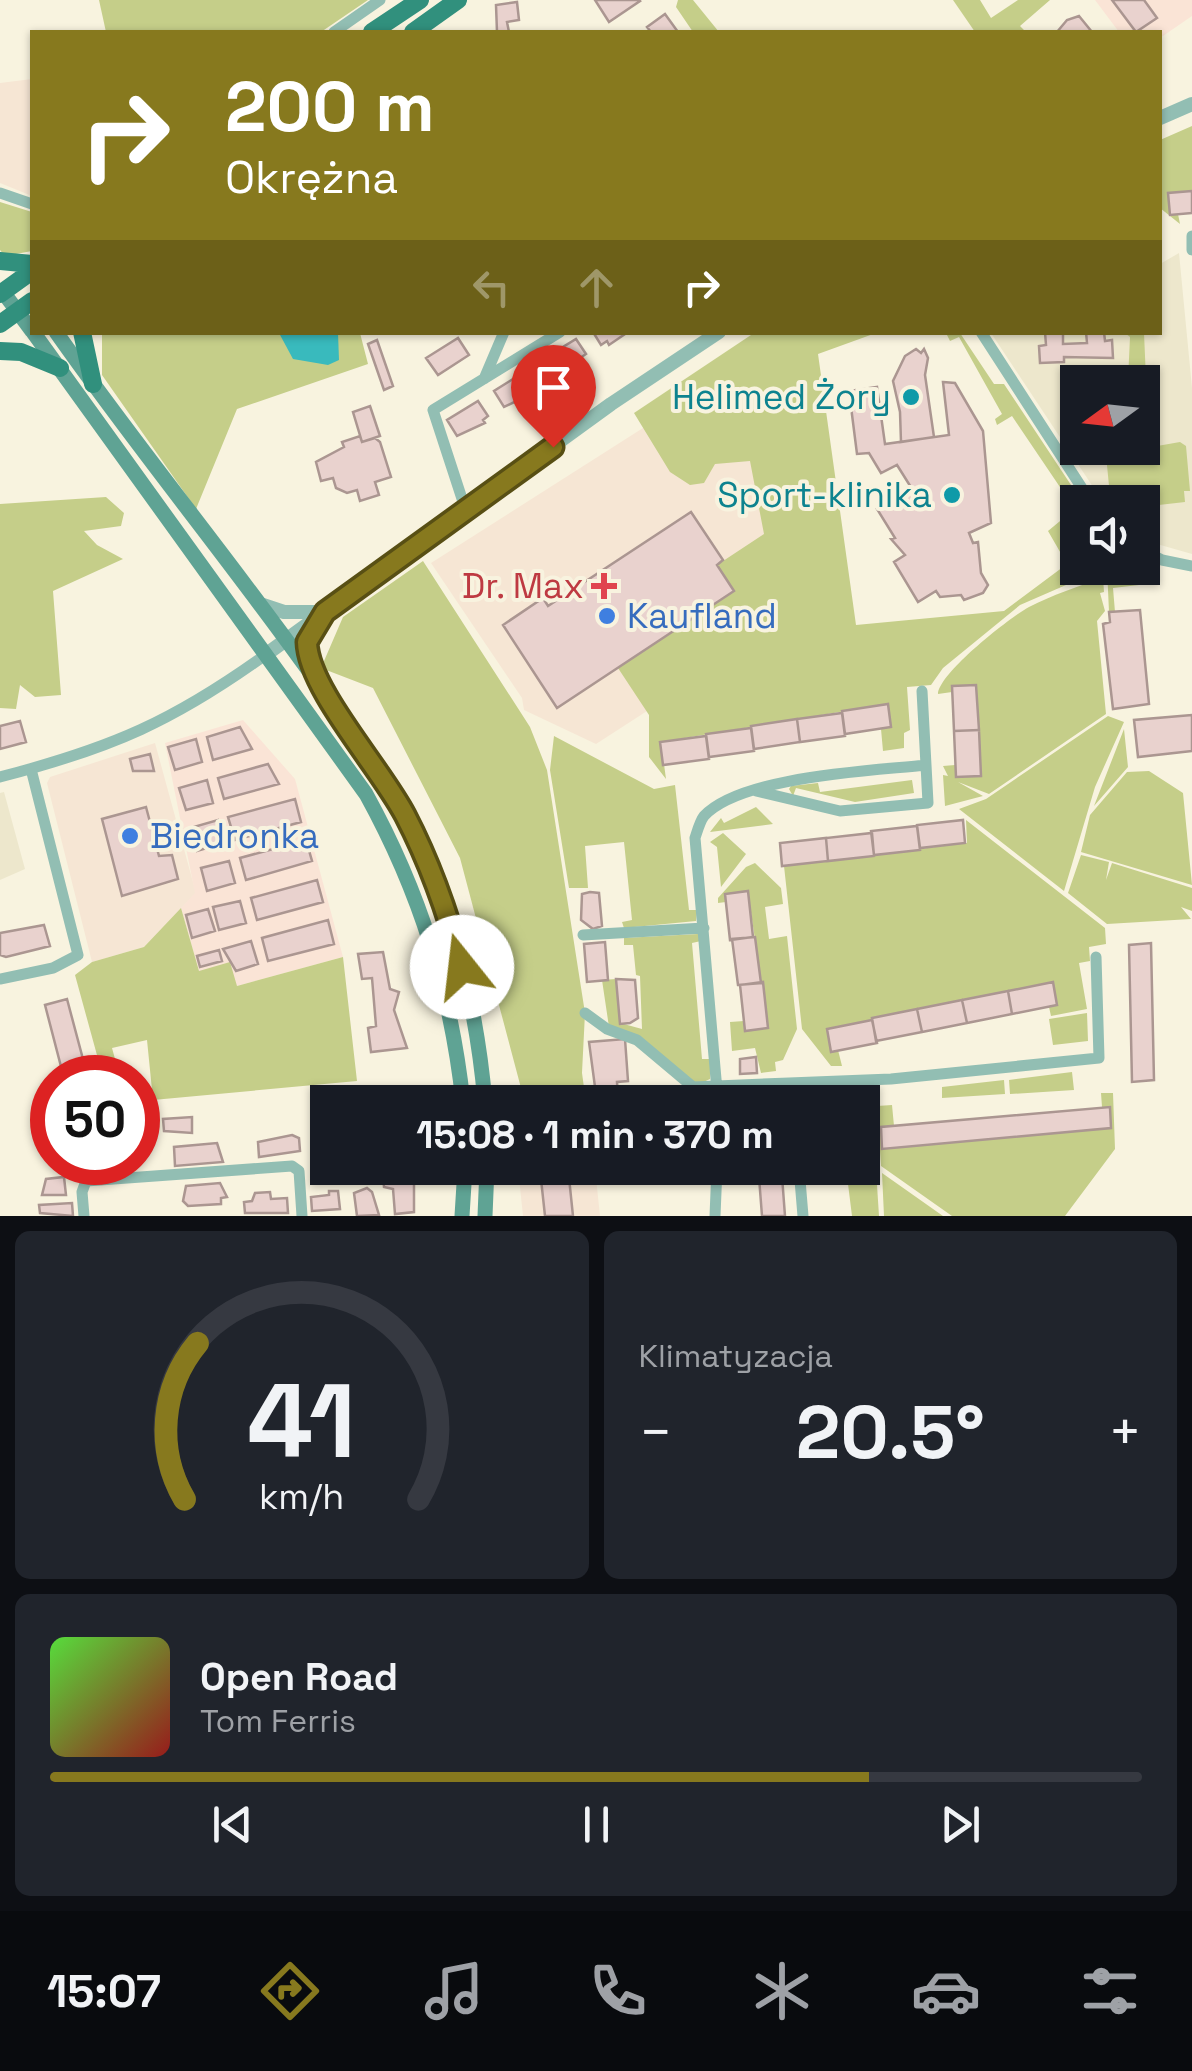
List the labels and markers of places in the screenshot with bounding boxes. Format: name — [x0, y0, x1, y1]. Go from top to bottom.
pin — [511, 345, 596, 448]
place label: Helimed Żory — [672, 375, 891, 419]
marker: Helimed Żory — [900, 386, 922, 408]
place label: Sport-klinika — [717, 473, 932, 517]
marker: Sport-klinika — [941, 484, 963, 506]
place label: Dr. Max — [462, 564, 584, 608]
marker: Dr. Max — [593, 575, 615, 597]
place label: Kaufland — [627, 594, 777, 638]
marker: Kaufland — [596, 605, 618, 627]
place label: Biedronka — [150, 814, 319, 858]
marker: Biedronka — [119, 825, 141, 847]

